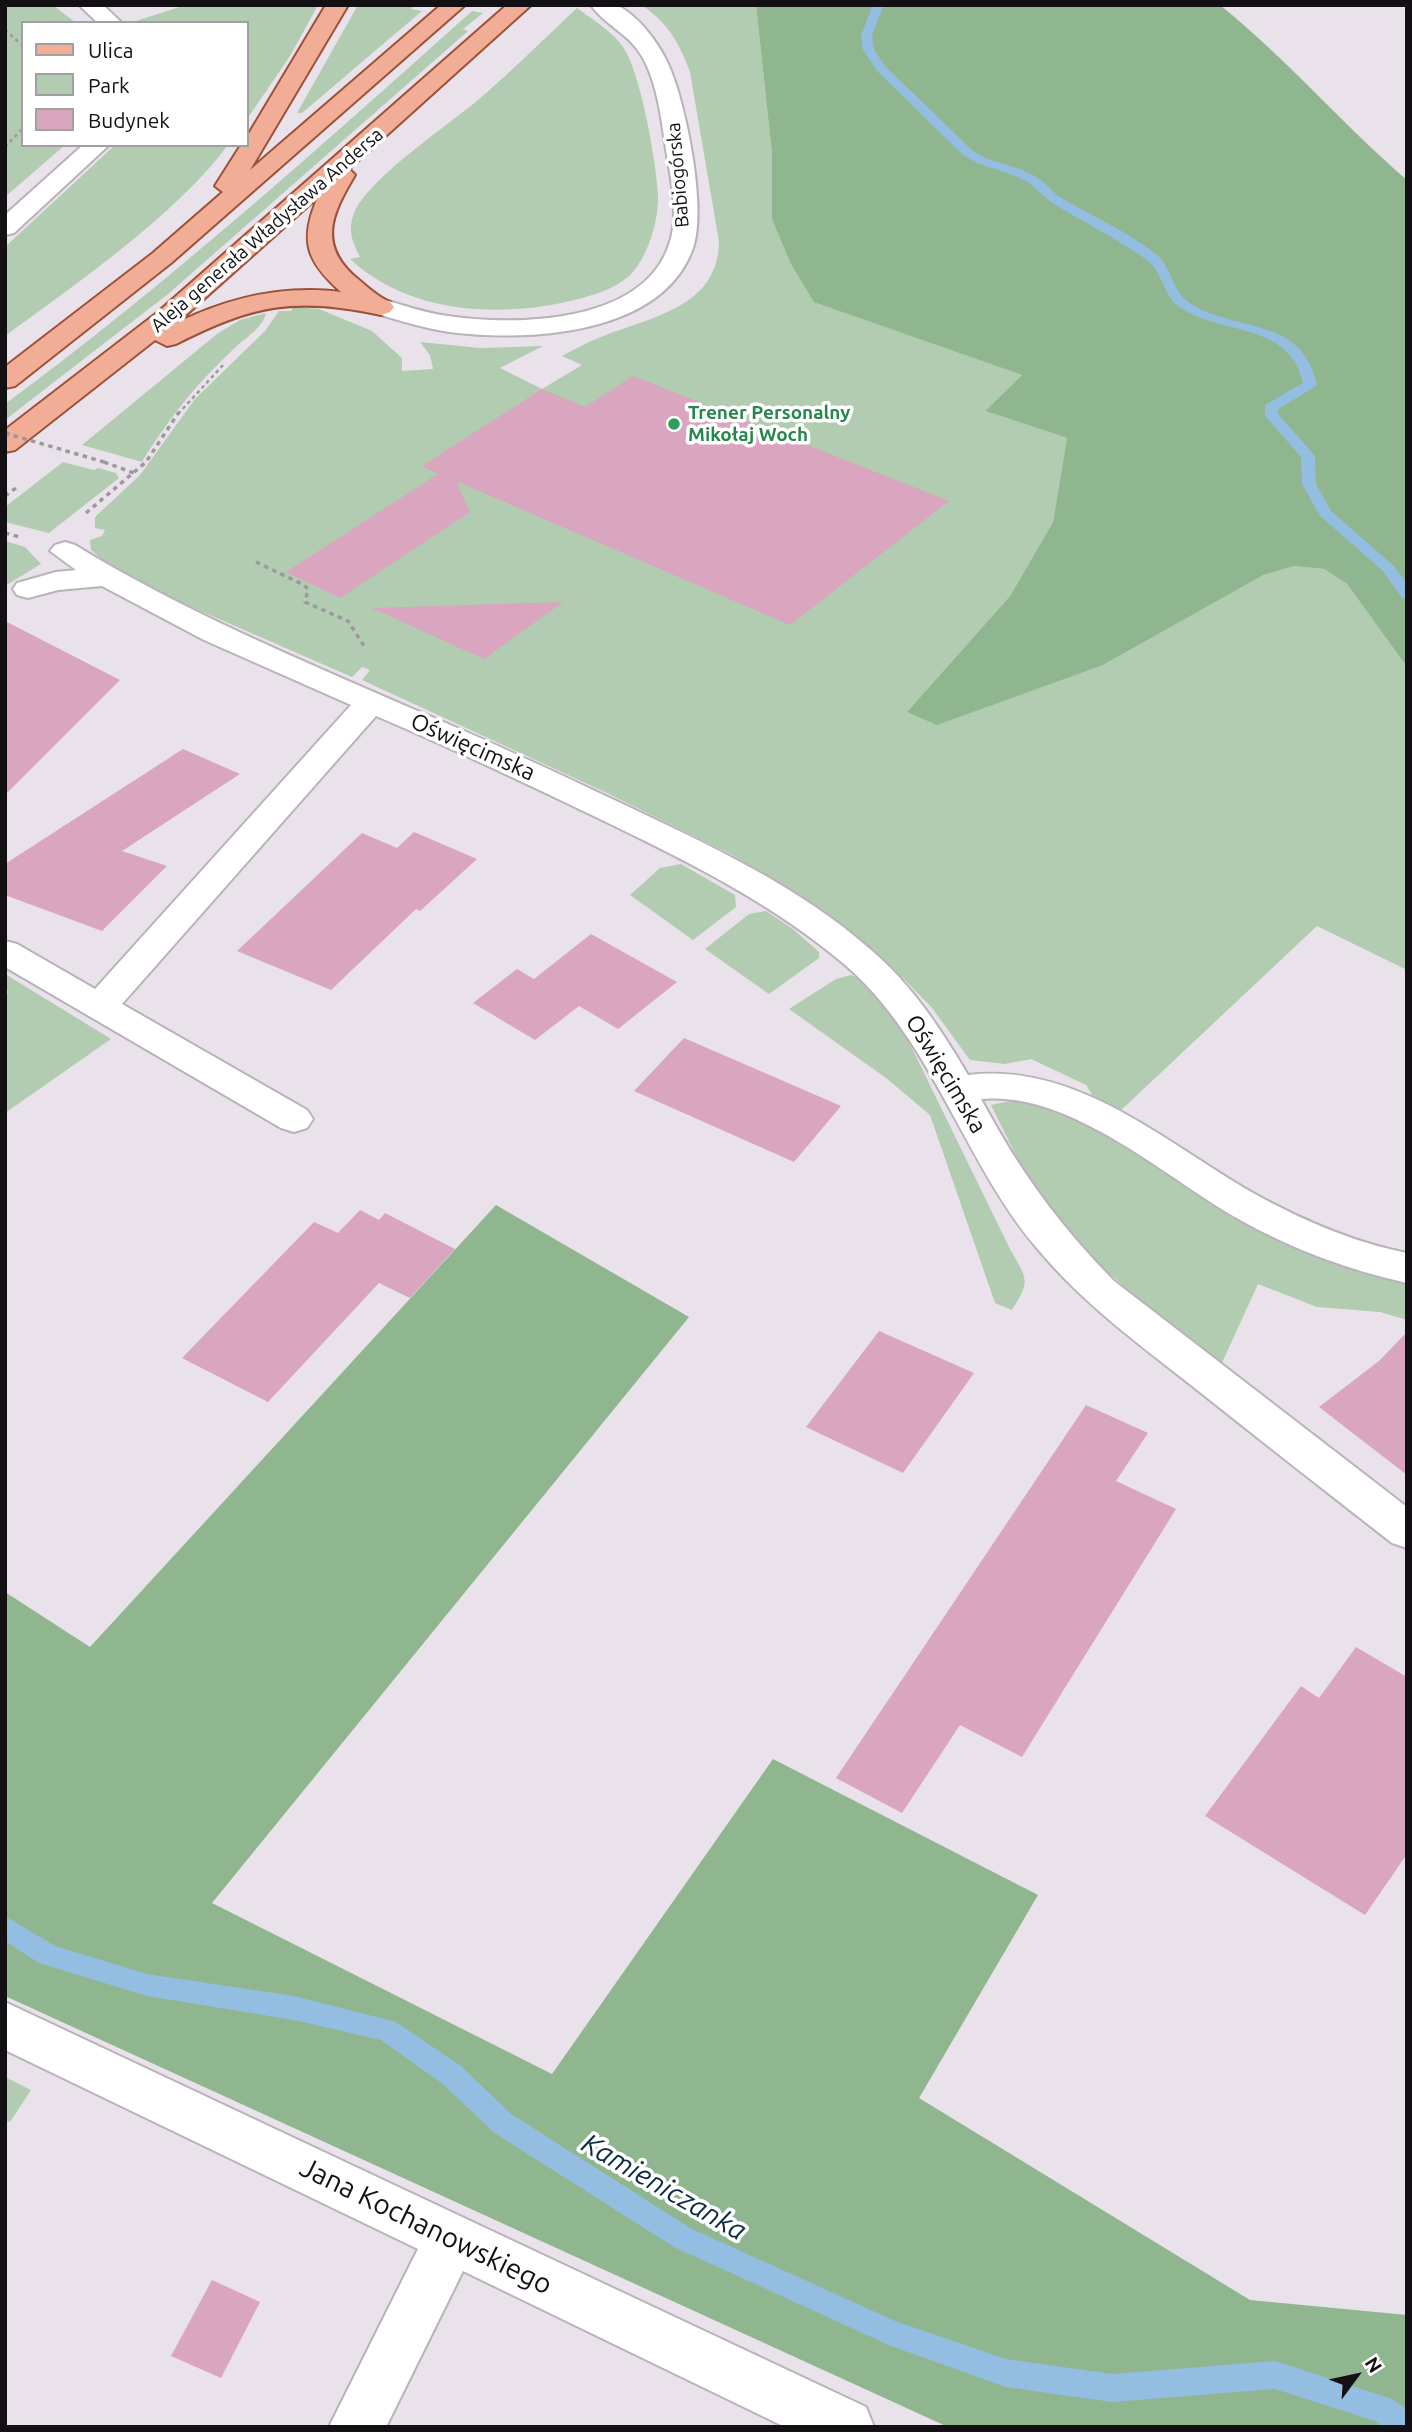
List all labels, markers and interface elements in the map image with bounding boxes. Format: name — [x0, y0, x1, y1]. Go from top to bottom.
legend — [21, 21, 248, 147]
text: Ulica — [88, 38, 133, 62]
text: Park — [88, 73, 130, 97]
text: Budynek — [88, 108, 170, 132]
street label: Babiogórska — [662, 121, 694, 229]
street label: Aleja generała Władysława Andersa — [146, 123, 388, 337]
place label: Trener Personalny Mikołaj Woch — [688, 402, 850, 446]
marker: Trener Personalny Mikołaj Woch — [666, 416, 682, 432]
street label: Oświęcimska — [406, 707, 540, 787]
street label: Oświęcimska — [900, 1010, 992, 1138]
water label: Kamieniczanka — [576, 2126, 752, 2248]
street label: Jana Kochanowskiego — [294, 2150, 558, 2302]
north arrow — [1321, 2341, 1391, 2411]
text: N — [1361, 2353, 1387, 2377]

